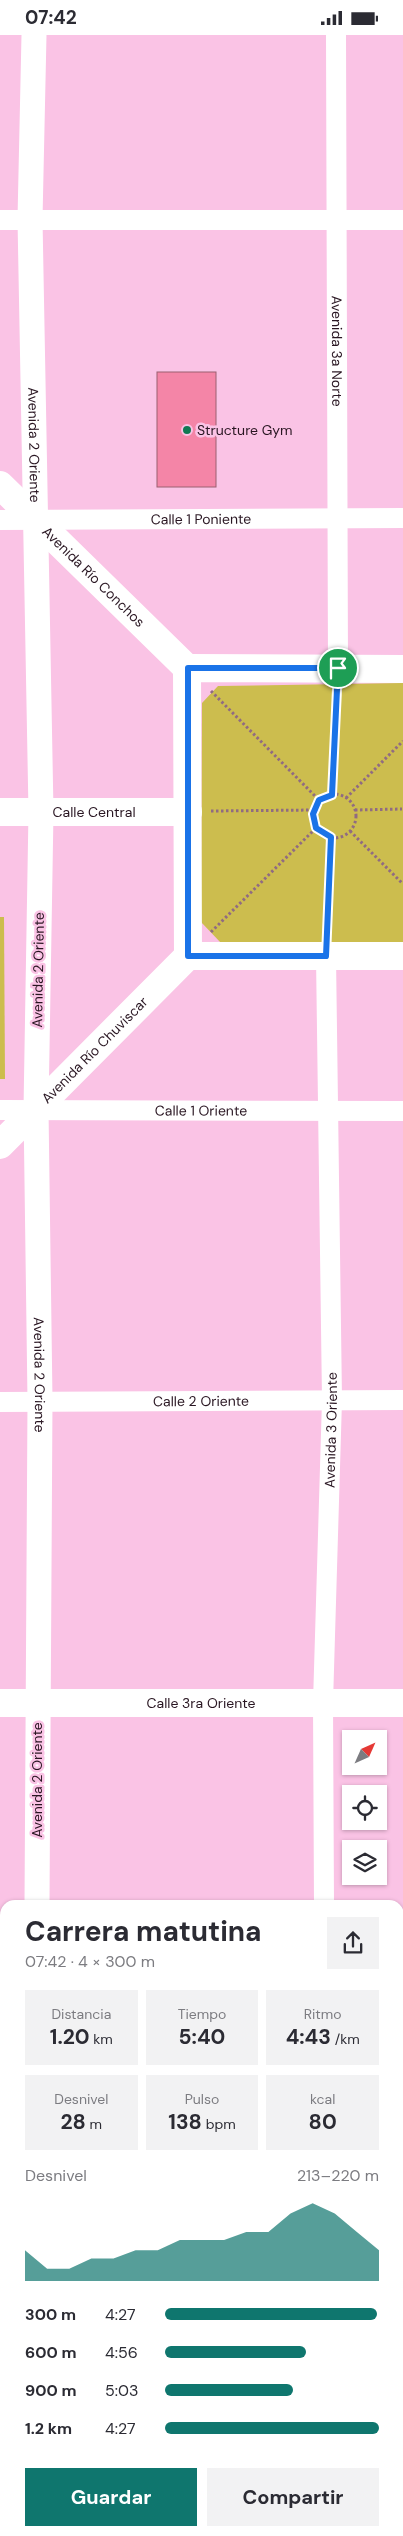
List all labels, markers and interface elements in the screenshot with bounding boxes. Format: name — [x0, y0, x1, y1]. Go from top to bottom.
text: 07:42 — [25, 5, 77, 30]
street label: Avenida 3a Norte — [328, 295, 346, 407]
street label: Avenida 2 Oriente — [24, 387, 44, 503]
place label: Structure Gym — [197, 421, 293, 439]
marker: Structure Gym — [181, 424, 193, 436]
street label: Calle 1 Poniente — [151, 510, 251, 528]
street label: Avenida Río Conchos — [39, 522, 149, 631]
pin — [317, 647, 359, 689]
icon: arrive — [324, 654, 352, 682]
street label: Calle Central — [52, 803, 136, 821]
street label: Avenida 2 Oriente — [28, 912, 48, 1028]
street label: Avenida Río Chuviscar — [38, 993, 151, 1107]
street label: Calle 1 Oriente — [155, 1101, 247, 1120]
street label: Avenida 2 Oriente — [30, 1317, 49, 1433]
street label: Avenida 3 Oriente — [320, 1372, 341, 1488]
street label: Calle 2 Oriente — [153, 1392, 249, 1410]
street label: Calle 3ra Oriente — [146, 1694, 256, 1712]
street label: Avenida 2 Oriente — [28, 1722, 46, 1838]
north arrow — [342, 1730, 388, 1775]
map controls — [342, 1730, 387, 1885]
button: locate — [342, 1785, 387, 1830]
button: layers — [342, 1840, 387, 1885]
text: Carrera matutina — [25, 1913, 262, 1950]
button: share — [327, 1917, 379, 1969]
text: 07:42 · 4 × 300 m — [25, 1951, 155, 1972]
text: Distancia — [51, 2005, 111, 2023]
text: Tiempo — [178, 2005, 226, 2023]
text: Ritmo — [304, 2005, 342, 2023]
text: 1.20 — [50, 2023, 90, 2051]
text: 5:40 — [179, 2023, 225, 2051]
text: 4:43 — [286, 2023, 331, 2051]
text: km — [90, 2030, 113, 2048]
text: /km — [331, 2030, 360, 2048]
text: Desnivel — [54, 2090, 108, 2108]
text: Pulso — [185, 2090, 219, 2108]
text: kcal — [310, 2090, 335, 2108]
text: 28 — [61, 2108, 86, 2136]
text: 138 — [168, 2108, 202, 2136]
text: 80 — [309, 2108, 337, 2136]
text: m — [86, 2115, 102, 2133]
text: bpm — [202, 2115, 236, 2133]
text: Desnivel — [25, 2165, 87, 2186]
text: 213–220 m — [297, 2165, 379, 2186]
text: 300 m — [25, 2304, 76, 2325]
text: 4:27 — [105, 2304, 135, 2325]
text: 600 m — [25, 2342, 77, 2363]
text: 4:56 — [105, 2342, 138, 2363]
text: 900 m — [25, 2380, 77, 2401]
text: 5:03 — [105, 2380, 138, 2401]
text: 1.2 km — [25, 2418, 72, 2439]
text: 4:27 — [105, 2418, 135, 2439]
button: Guardar — [25, 2468, 197, 2526]
button: Compartir — [207, 2468, 379, 2526]

